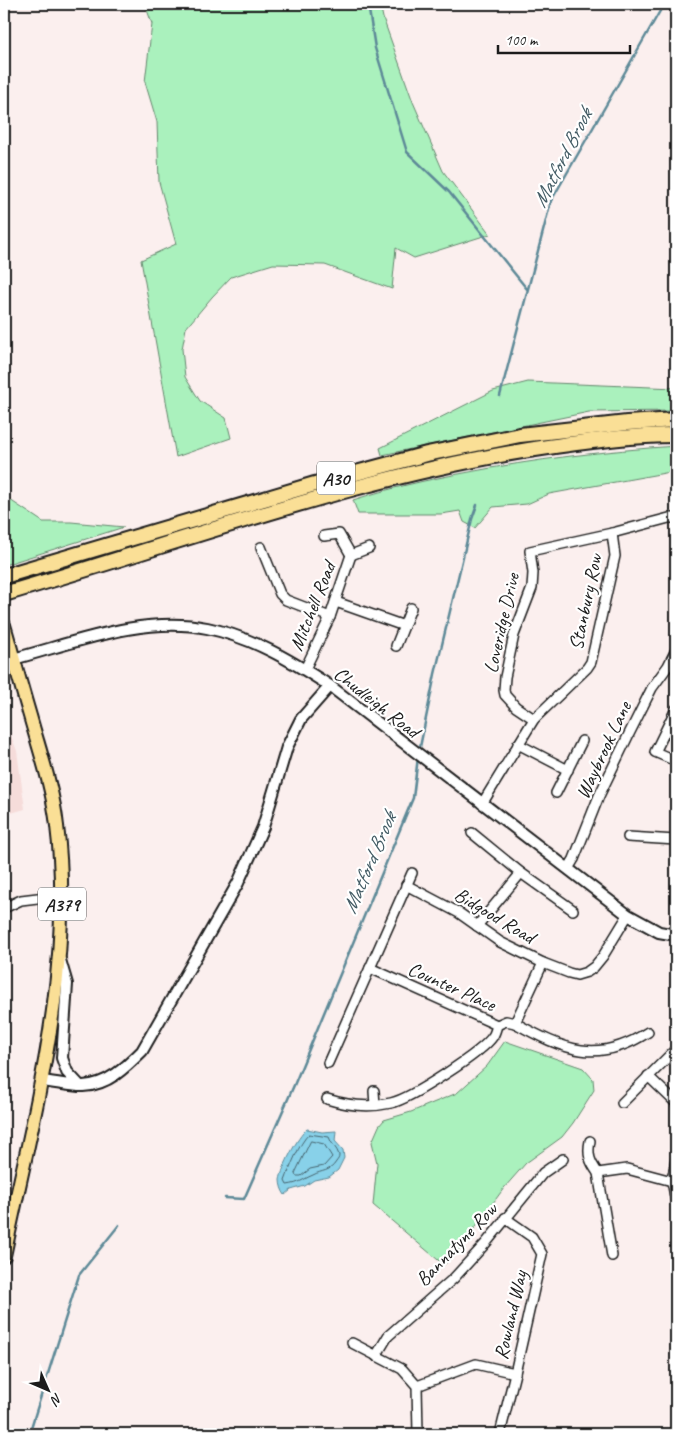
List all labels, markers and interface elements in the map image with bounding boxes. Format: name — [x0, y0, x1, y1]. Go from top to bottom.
scale bar — [498, 22, 630, 54]
text: 100 m — [505, 31, 539, 50]
water label: Matford Brook — [526, 101, 600, 211]
road number: A30 — [317, 462, 355, 494]
street label: Stanbury Row — [563, 550, 608, 652]
street label: Mitchell Road — [283, 555, 343, 654]
street label: Loveridge Drive — [478, 569, 525, 675]
street label: Chudleigh Road — [329, 661, 427, 746]
street label: Waybrook Lane — [570, 696, 637, 803]
water label: Matford Brook — [336, 805, 403, 917]
street label: Bidgood Road — [450, 882, 542, 951]
road number: A379 — [38, 888, 86, 921]
street label: Counter Place — [404, 956, 501, 1017]
street label: Bannatyne Row — [410, 1196, 504, 1291]
street label: Rowland Way — [488, 1267, 533, 1362]
north arrow — [22, 1366, 72, 1416]
text: N — [46, 1390, 66, 1410]

